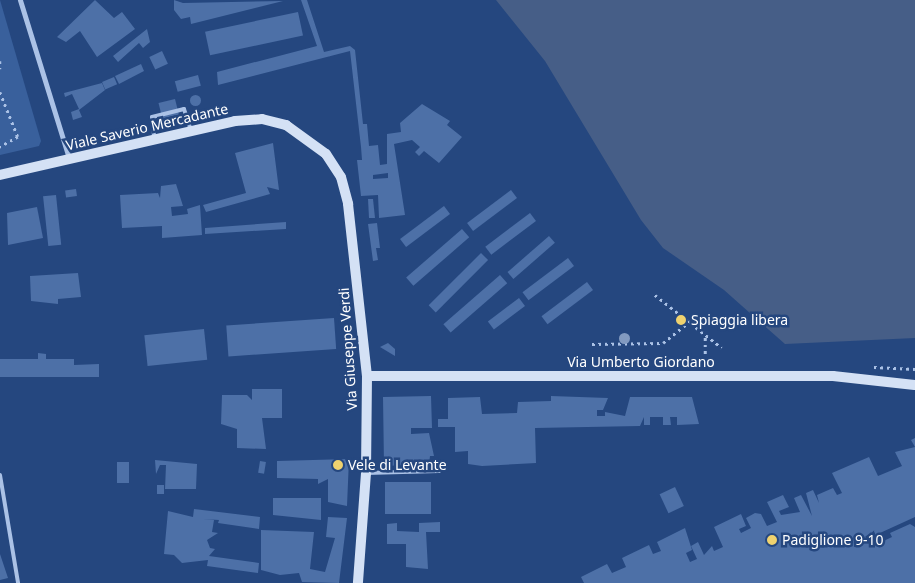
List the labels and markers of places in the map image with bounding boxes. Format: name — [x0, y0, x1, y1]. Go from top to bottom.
place label: Spiaggia libera — [691, 312, 788, 328]
marker: Spiaggia libera — [675, 314, 687, 326]
place label: Vele di Levante — [348, 457, 447, 473]
marker: Vele di Levante — [332, 459, 344, 471]
place label: Padiglione 9-10 — [782, 532, 884, 548]
marker: Padiglione 9-10 — [766, 534, 778, 546]

